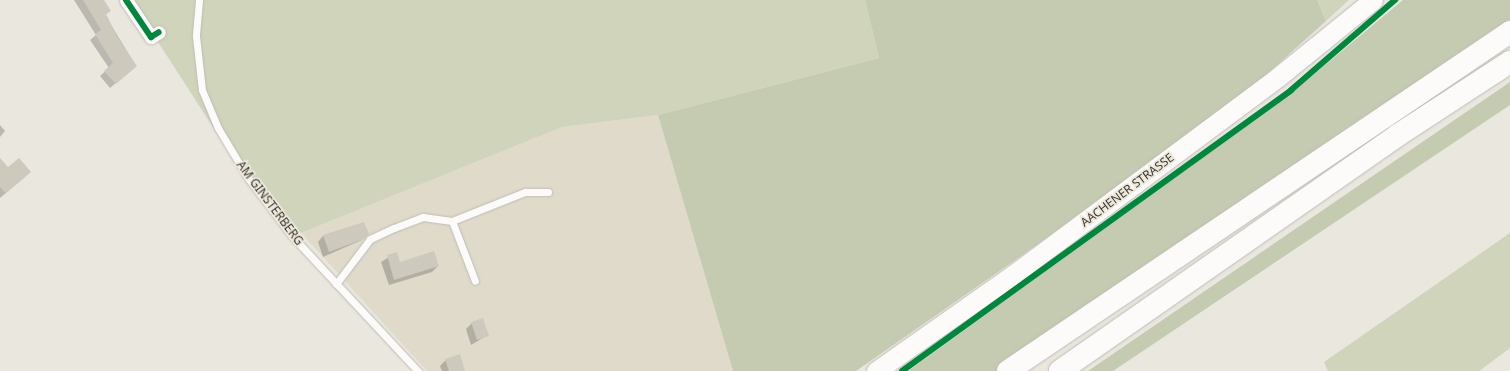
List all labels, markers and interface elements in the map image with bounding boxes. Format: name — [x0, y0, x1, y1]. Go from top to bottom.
street label: AACHENER STRASSE — [1078, 150, 1176, 230]
street label: AM GINSTERBERG — [234, 158, 306, 248]

